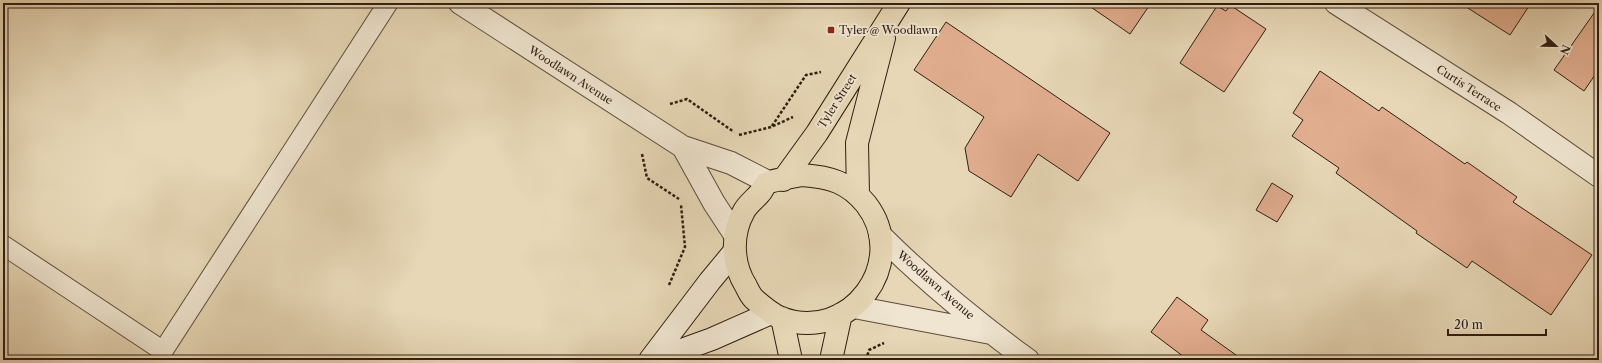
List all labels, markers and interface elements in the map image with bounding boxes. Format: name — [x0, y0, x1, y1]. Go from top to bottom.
place label: Tyler @ Woodlawn — [839, 23, 938, 37]
marker: Tyler @ Woodlawn — [826, 25, 836, 35]
north arrow — [1536, 26, 1576, 66]
street label: Woodlawn Avenue — [525, 42, 616, 107]
text: N — [1557, 43, 1574, 57]
street label: Curtis Terrace — [1434, 62, 1504, 114]
street label: Tyler Street — [815, 71, 859, 131]
street label: Woodlawn Avenue — [894, 247, 977, 322]
scale bar — [1448, 311, 1546, 337]
text: 20 m — [1454, 317, 1483, 332]

